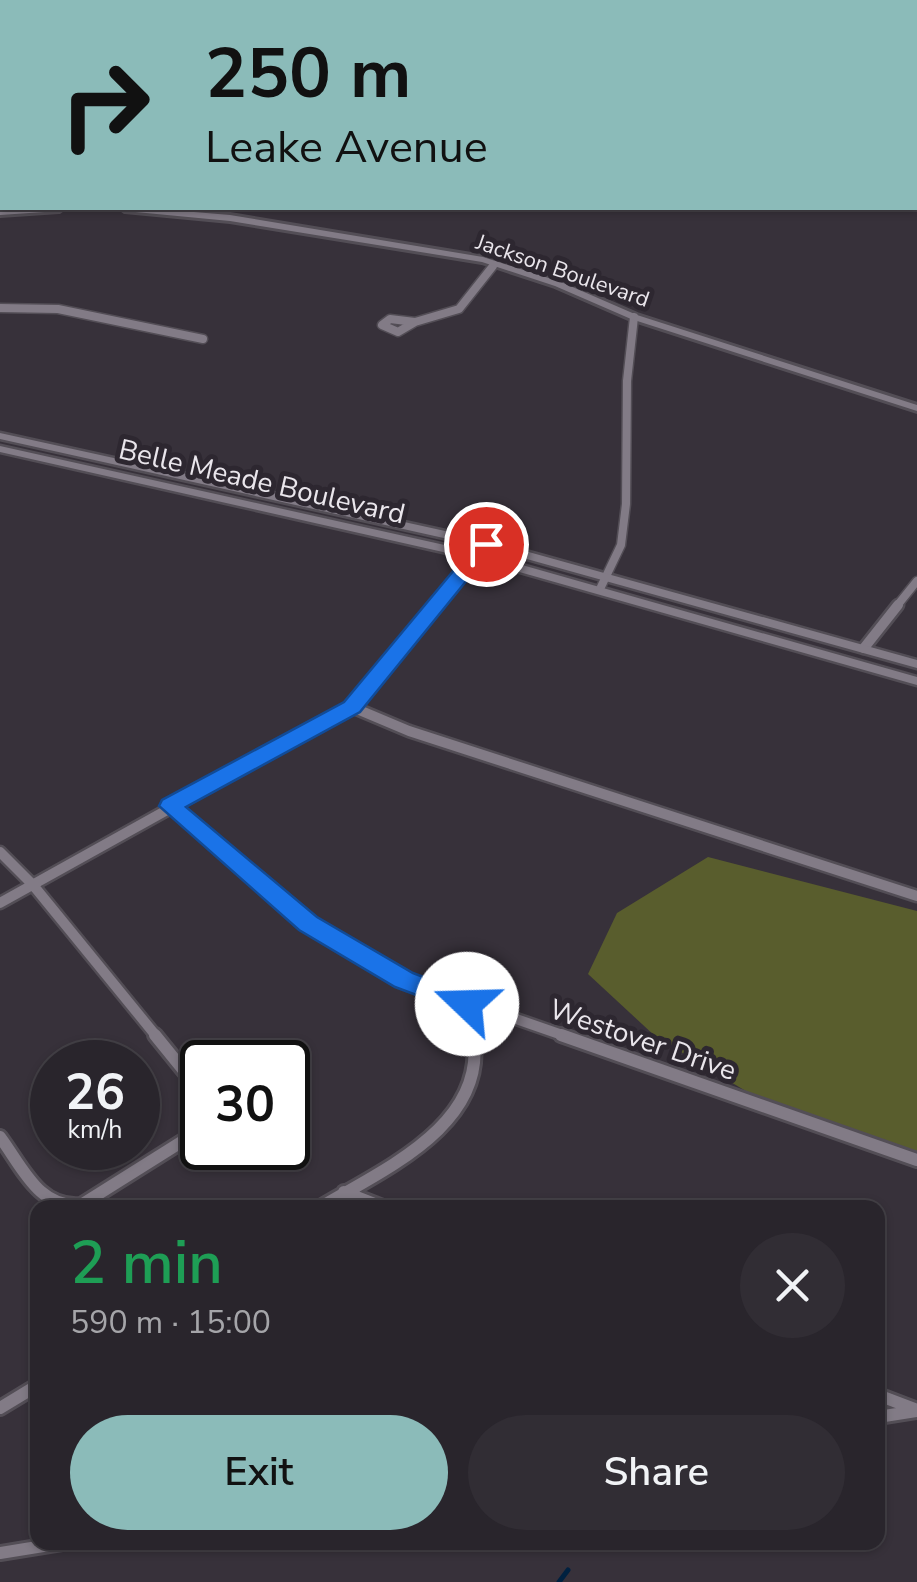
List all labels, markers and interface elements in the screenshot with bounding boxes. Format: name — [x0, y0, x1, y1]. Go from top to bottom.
text: 250 m — [205, 26, 411, 122]
icon: right — [40, 40, 170, 170]
text: Leake Avenue — [205, 117, 488, 178]
street label: Jackson Boulevard — [471, 227, 653, 315]
street label: Belle Meade Boulevard — [115, 431, 409, 533]
pin — [444, 502, 529, 587]
icon: arrive — [459, 517, 514, 572]
position arrow — [415, 952, 519, 1056]
street label: Westover Drive — [544, 990, 741, 1090]
speed limit sign: 30 — [180, 1040, 310, 1170]
text: 26 — [65, 1058, 125, 1127]
text: km/h — [67, 1113, 123, 1147]
text: 2 min — [70, 1222, 223, 1304]
button: close — [740, 1233, 845, 1338]
text: 590 m · 15:00 — [70, 1301, 271, 1344]
button: Exit — [70, 1415, 448, 1530]
button: Share — [468, 1415, 845, 1530]

